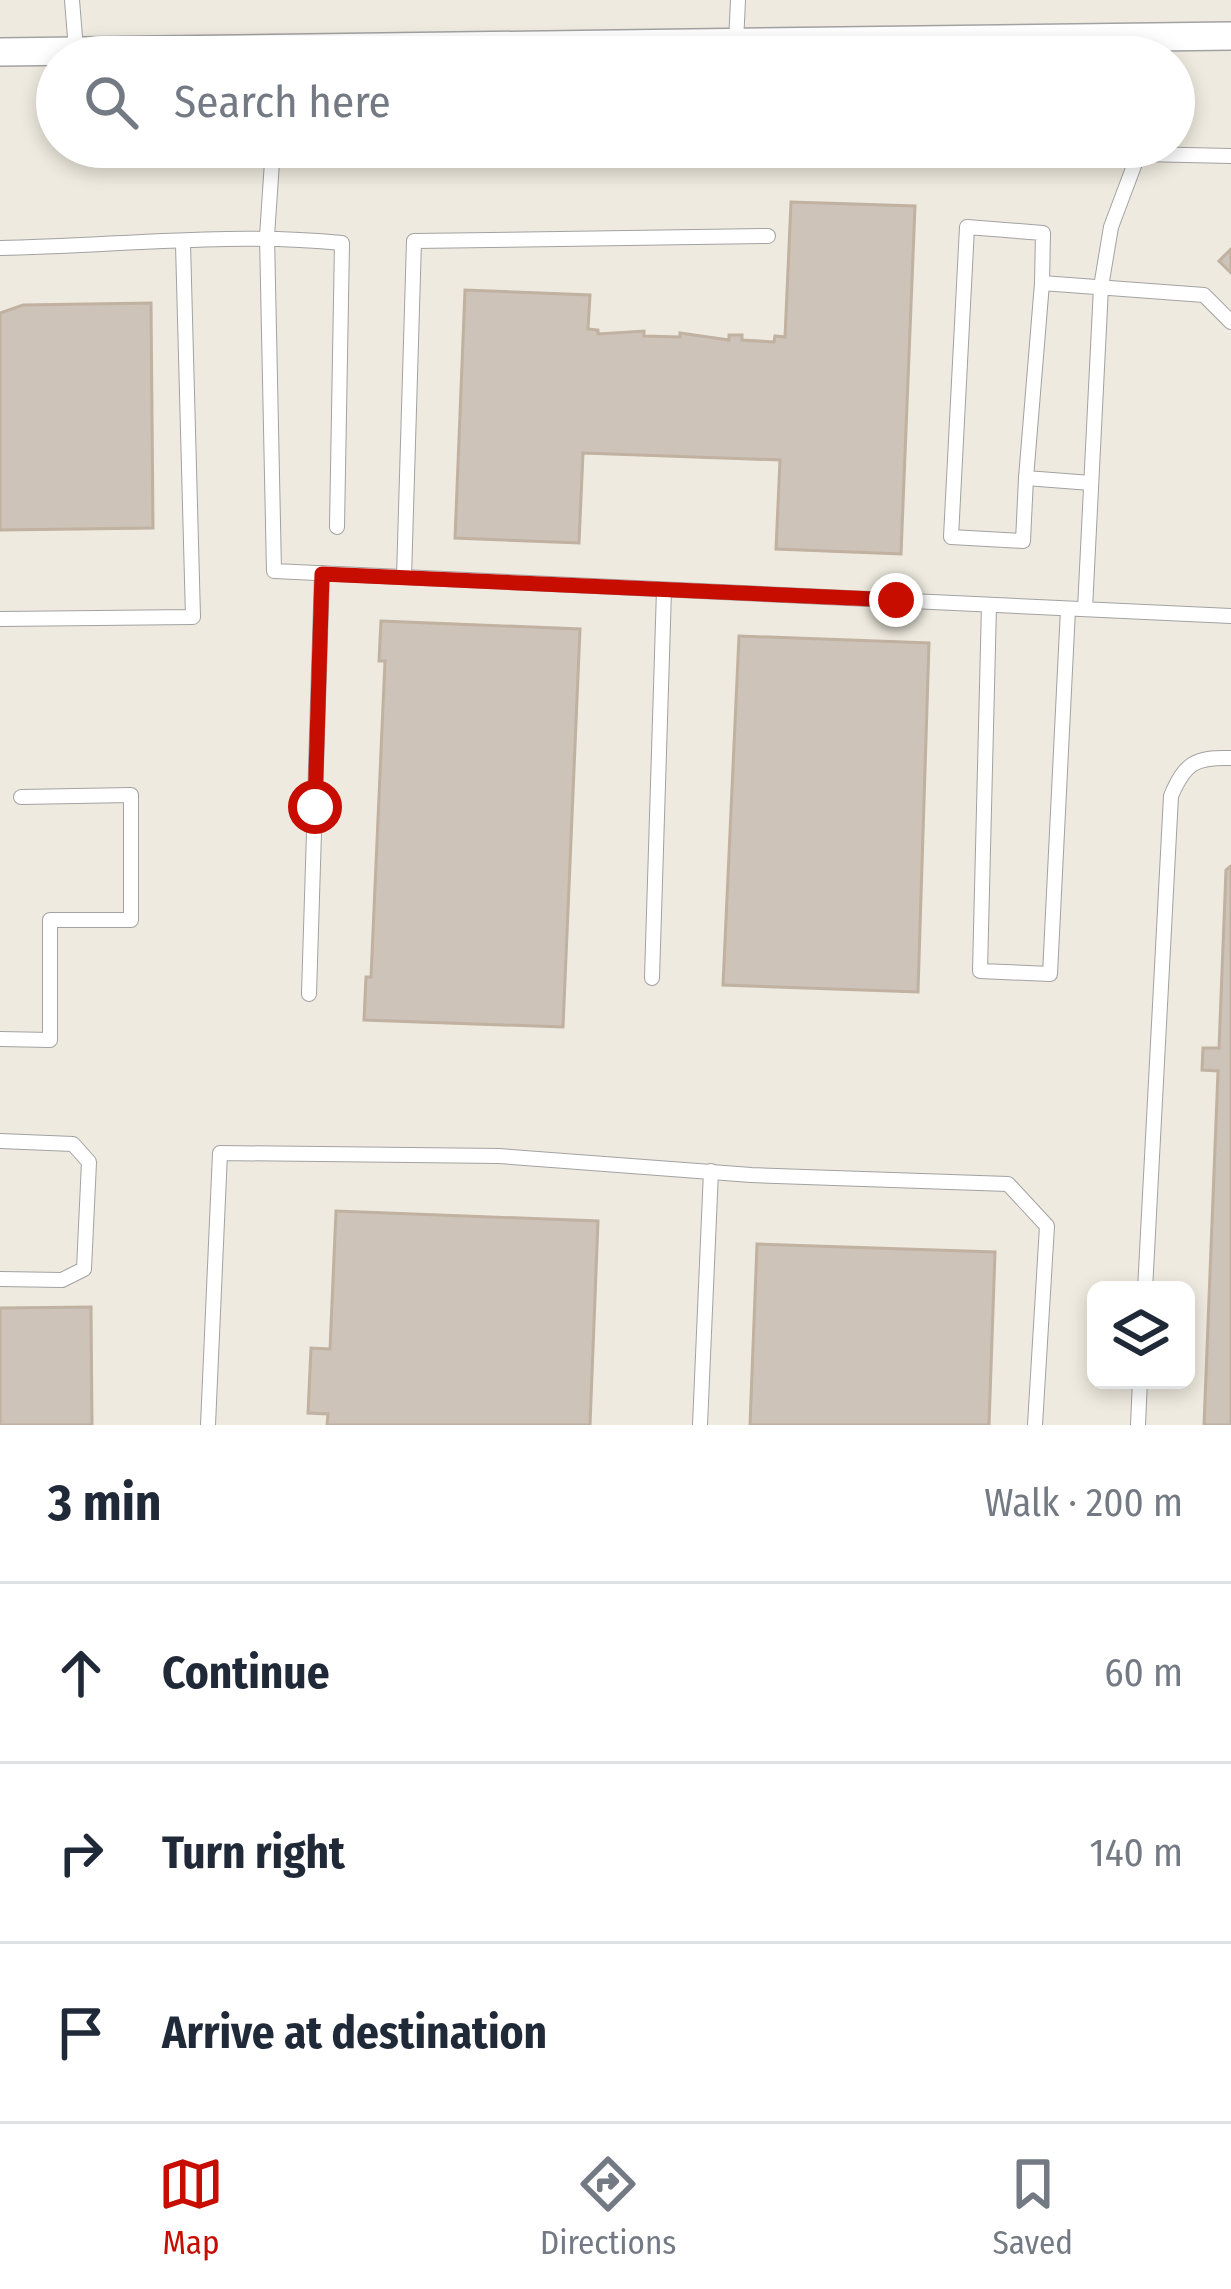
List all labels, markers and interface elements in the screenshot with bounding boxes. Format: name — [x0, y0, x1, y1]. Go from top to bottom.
search box — [36, 36, 1195, 168]
icon: search — [78, 69, 144, 135]
text: Search here — [174, 75, 391, 129]
route end — [869, 573, 923, 627]
route start — [288, 780, 342, 834]
map controls — [1087, 1281, 1195, 1389]
button: layers — [1087, 1281, 1195, 1389]
text: 3 min — [48, 1472, 162, 1534]
text: Walk · 200 m — [984, 1480, 1183, 1526]
icon: ahead — [48, 1640, 114, 1706]
text: Continue — [162, 1646, 330, 1700]
text: 60 m — [1104, 1650, 1183, 1696]
icon: right — [48, 1820, 114, 1886]
text: Turn right — [162, 1826, 345, 1880]
text: 140 m — [1089, 1830, 1183, 1876]
icon: arrive — [48, 2000, 114, 2066]
text: Arrive at destination — [162, 2006, 547, 2060]
tab: Map — [158, 2151, 224, 2263]
tab: Directions — [540, 2151, 676, 2263]
tab: Saved — [992, 2151, 1073, 2263]

